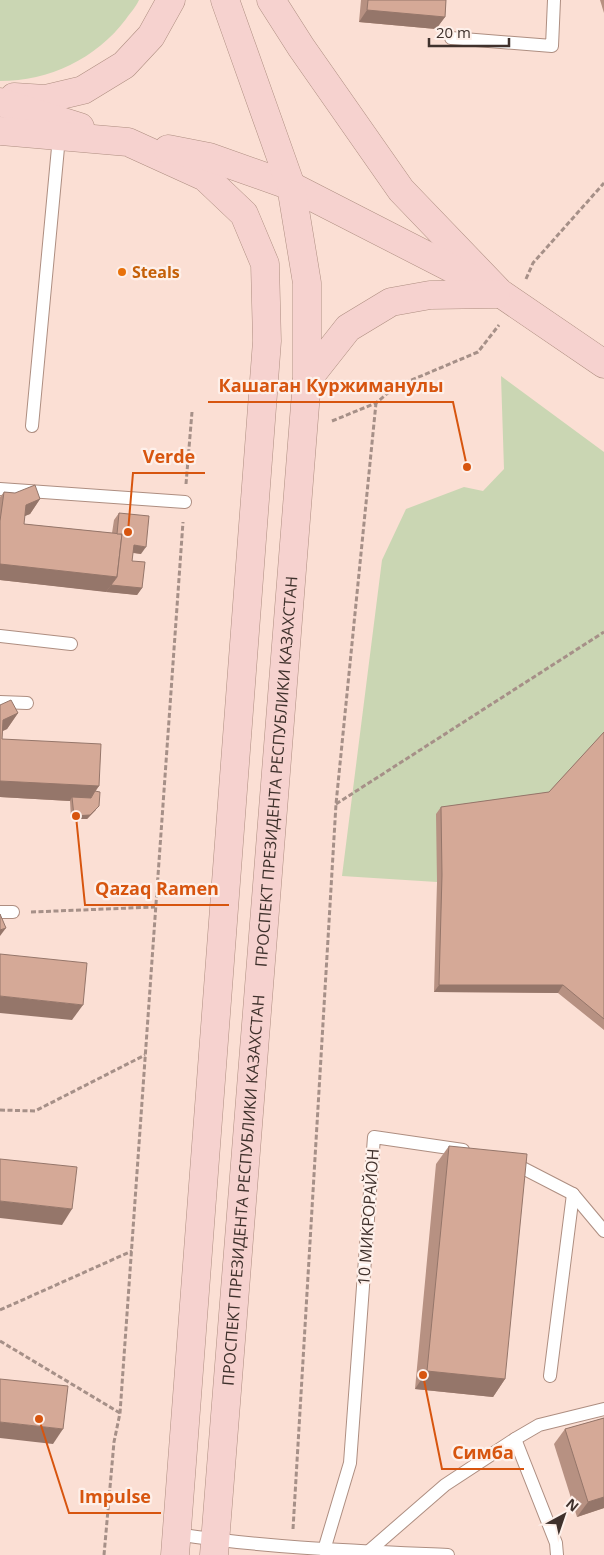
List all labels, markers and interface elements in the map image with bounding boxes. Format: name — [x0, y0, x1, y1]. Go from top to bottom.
scale bar — [429, 15, 509, 47]
text: 20 m — [436, 22, 471, 42]
place label: Steals — [132, 261, 180, 283]
marker: Steals — [116, 266, 128, 278]
callout: Кашаган Куржиманулы — [208, 369, 453, 402]
text: Кашаган Куржиманулы — [219, 373, 443, 397]
callout: Verde — [133, 440, 205, 473]
text: Verde — [143, 444, 195, 468]
street label: ПРОСПЕКТ ПРЕЗИДЕНТА РЕСПУБЛИКИ КАЗАХСТАН — [250, 575, 302, 968]
callout: Qazaq Ramen — [85, 872, 229, 905]
text: Qazaq Ramen — [95, 876, 219, 900]
street label: ПРОСПЕКТ ПРЕЗИДЕНТА РЕСПУБЛИКИ КАЗАХСТАН — [216, 994, 269, 1387]
street label: 10 МИКРОРАЙОН — [352, 1148, 384, 1286]
callout: Симба — [442, 1436, 524, 1469]
text: Симба — [452, 1440, 514, 1464]
callout: Impulse — [69, 1480, 161, 1513]
text: Impulse — [79, 1484, 151, 1508]
north arrow — [539, 1490, 589, 1540]
text: N — [562, 1494, 583, 1516]

